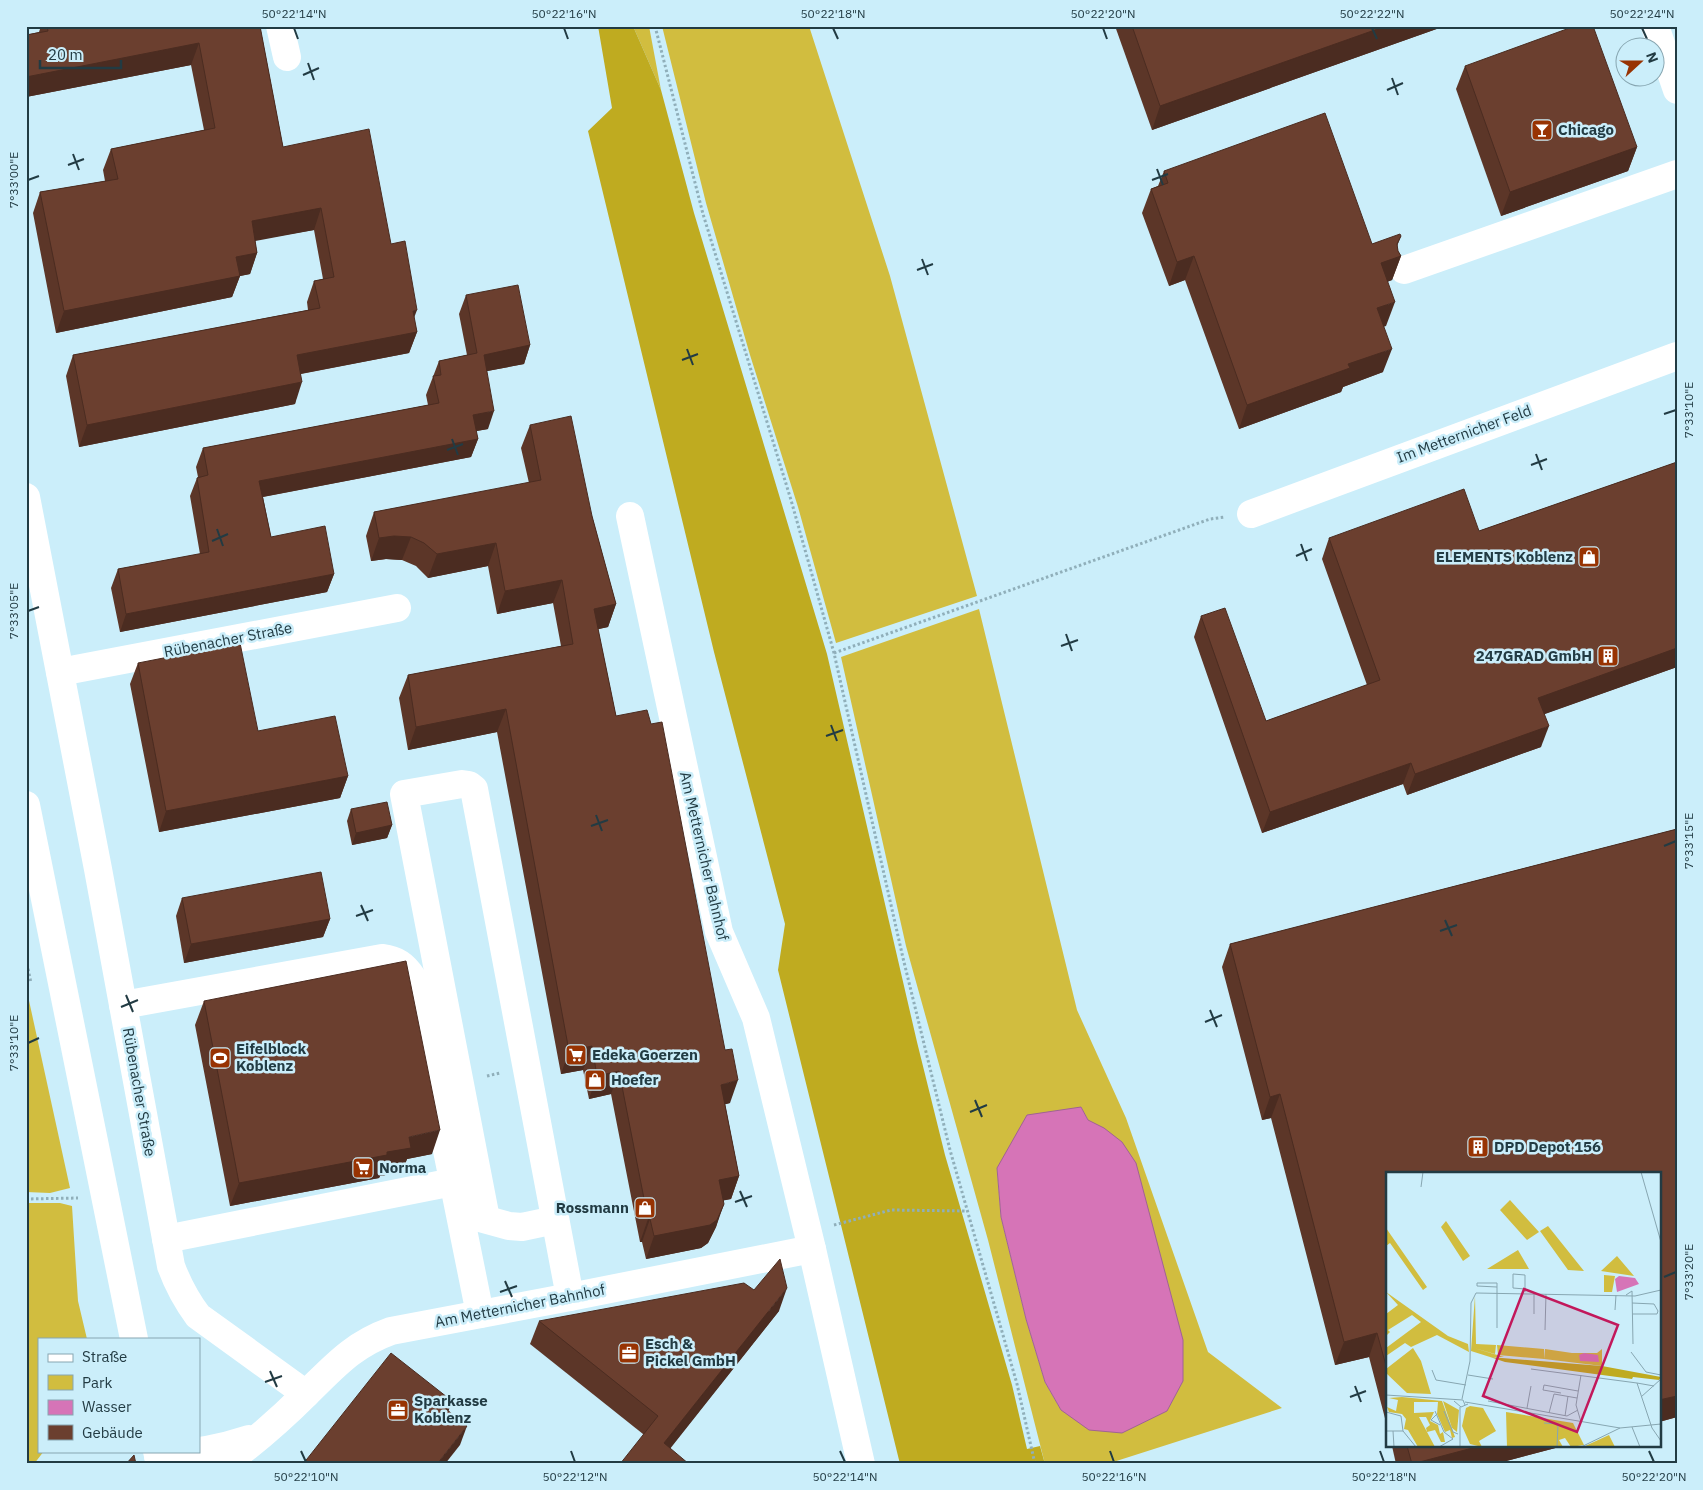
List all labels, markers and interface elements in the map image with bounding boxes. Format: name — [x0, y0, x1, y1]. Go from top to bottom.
text: 50°22'14"N — [261, 6, 327, 21]
text: 50°22'16"N — [531, 6, 597, 21]
text: 50°22'18"N — [800, 6, 866, 21]
text: 50°22'20"N — [1070, 6, 1136, 21]
text: 50°22'22"N — [1339, 6, 1405, 21]
text: 50°22'24"N — [1609, 6, 1675, 21]
scale bar — [40, 38, 121, 70]
north arrow — [1616, 38, 1666, 88]
text: 20 m — [48, 45, 83, 64]
text: N — [1642, 49, 1662, 65]
bar icon: Chicago — [1530, 118, 1554, 142]
place label: Chicago — [1558, 120, 1614, 139]
text: 7°33'00"E — [6, 152, 21, 208]
text: 7°33'10"E — [1681, 382, 1696, 438]
street label: Im Metternicher Feld — [1394, 400, 1534, 467]
shop icon: ELEMENTS Koblenz — [1577, 545, 1601, 569]
place label: ELEMENTS Koblenz — [1436, 547, 1573, 566]
text: 7°33'05"E — [6, 583, 21, 639]
street label: Rübenacher Straße — [162, 618, 294, 661]
building icon: 247GRAD GmbH — [1596, 644, 1620, 668]
place label: 247GRAD GmbH — [1476, 646, 1592, 665]
street label: Am Metternicher Bahnhof — [676, 770, 733, 942]
text: 7°33'15"E — [1681, 813, 1696, 869]
text: 7°33'10"E — [6, 1015, 21, 1071]
street label: Rübenacher Straße — [119, 1026, 160, 1158]
place label: Eifelblock Koblenz — [236, 1039, 307, 1075]
supermarket icon: Edeka Goerzen — [564, 1043, 588, 1067]
place label: Edeka Goerzen — [592, 1045, 698, 1064]
sports icon: Eifelblock Koblenz — [208, 1046, 232, 1070]
shop icon: Hoefer — [583, 1068, 607, 1092]
place label: Hoefer — [611, 1070, 659, 1089]
building icon: DPD Depot 156 — [1466, 1135, 1490, 1159]
place label: DPD Depot 156 — [1494, 1137, 1601, 1156]
supermarket icon: Norma — [351, 1156, 375, 1180]
place label: Norma — [379, 1158, 427, 1177]
inset map — [1386, 1172, 1660, 1448]
shop icon: Rossmann — [633, 1196, 657, 1220]
place label: Rossmann — [556, 1198, 629, 1217]
text: 7°33'20"E — [1681, 1244, 1696, 1300]
street label: Am Metternicher Bahnhof — [433, 1280, 607, 1331]
place label: Esch & Pickel GmbH — [645, 1334, 736, 1370]
legend — [38, 1338, 200, 1452]
office icon: Esch & Pickel GmbH — [617, 1341, 641, 1365]
text: Straße — [82, 1347, 127, 1366]
text: Park — [82, 1373, 112, 1392]
place label: Sparkasse Koblenz — [414, 1391, 488, 1427]
text: Wasser — [82, 1397, 132, 1416]
office icon: Sparkasse Koblenz — [386, 1398, 410, 1422]
text: Gebäude — [82, 1423, 143, 1442]
text: 50°22'10"N — [273, 1469, 339, 1484]
text: 50°22'12"N — [542, 1469, 608, 1484]
text: 50°22'14"N — [812, 1469, 878, 1484]
text: 50°22'16"N — [1081, 1469, 1147, 1484]
text: 50°22'18"N — [1351, 1469, 1417, 1484]
text: 50°22'20"N — [1621, 1469, 1687, 1484]

